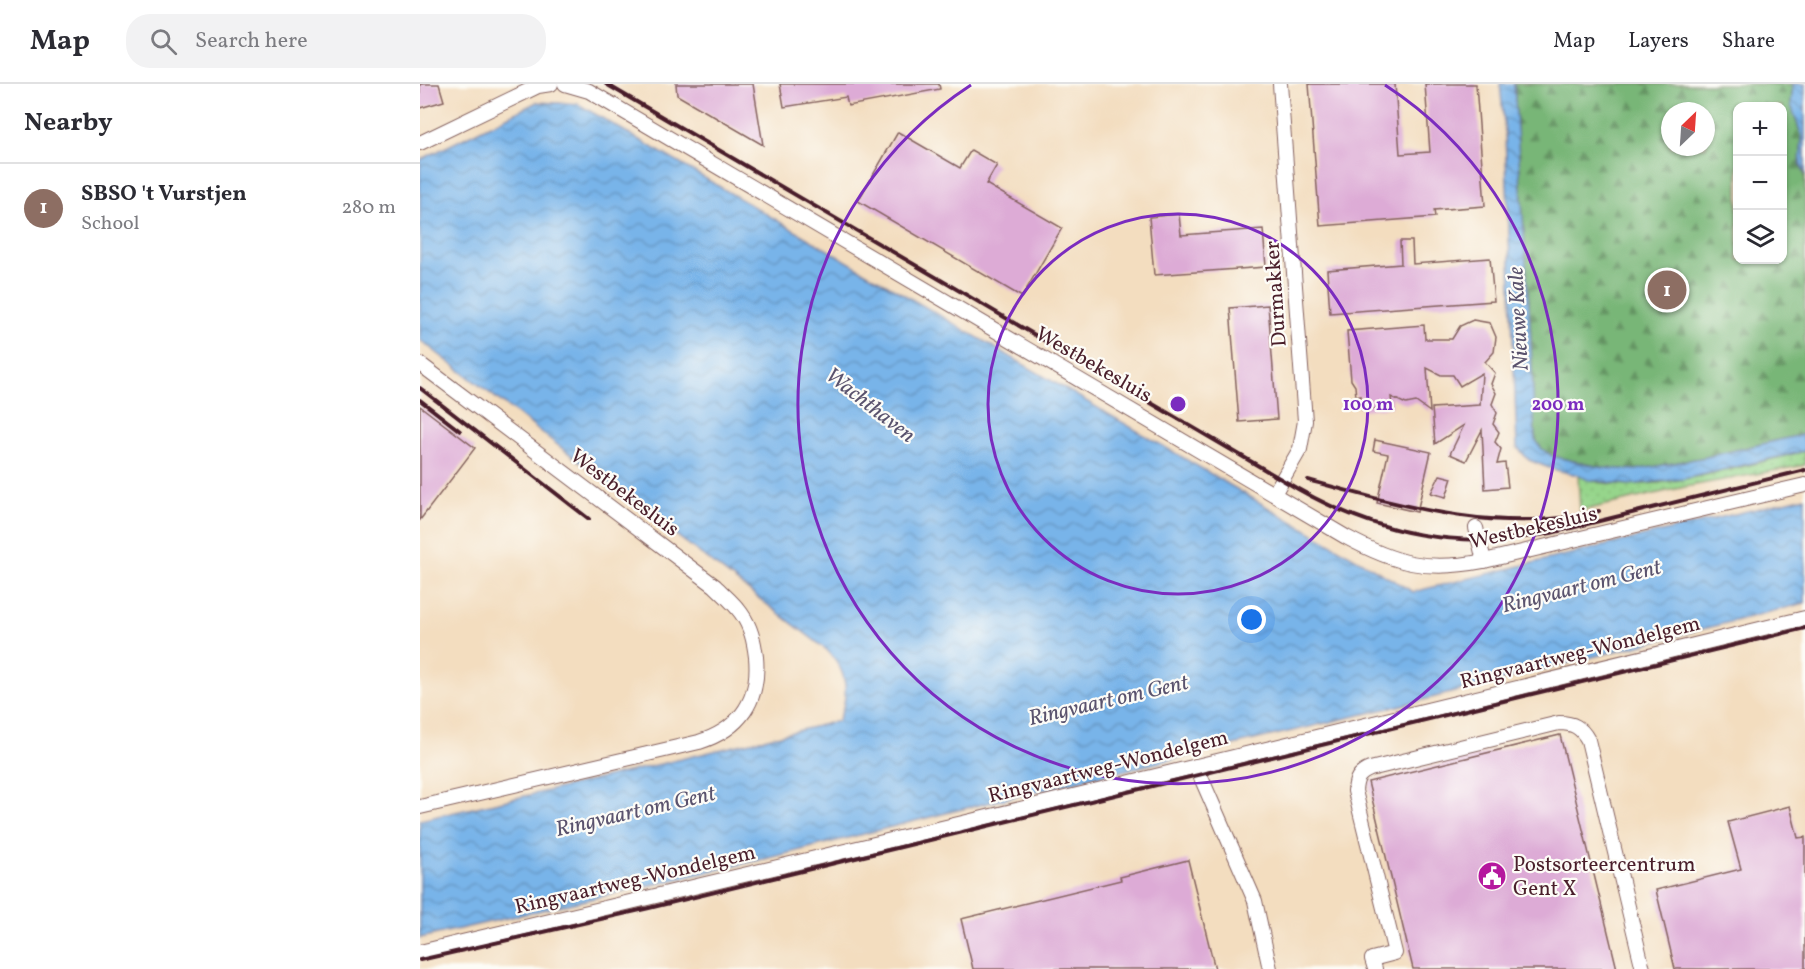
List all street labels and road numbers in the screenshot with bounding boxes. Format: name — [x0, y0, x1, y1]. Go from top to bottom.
street label: Durmakker — [1258, 240, 1295, 348]
street label: Westbekesluis — [1029, 320, 1157, 411]
street label: Westbekesluis — [563, 442, 685, 544]
street label: Westbekesluis — [1466, 500, 1600, 557]
street label: Ringvaartweg-Wondelgem — [1457, 610, 1704, 697]
street label: Ringvaartweg-Wondelgem — [985, 724, 1232, 811]
street label: Ringvaartweg-Wondelgem — [512, 839, 759, 922]

